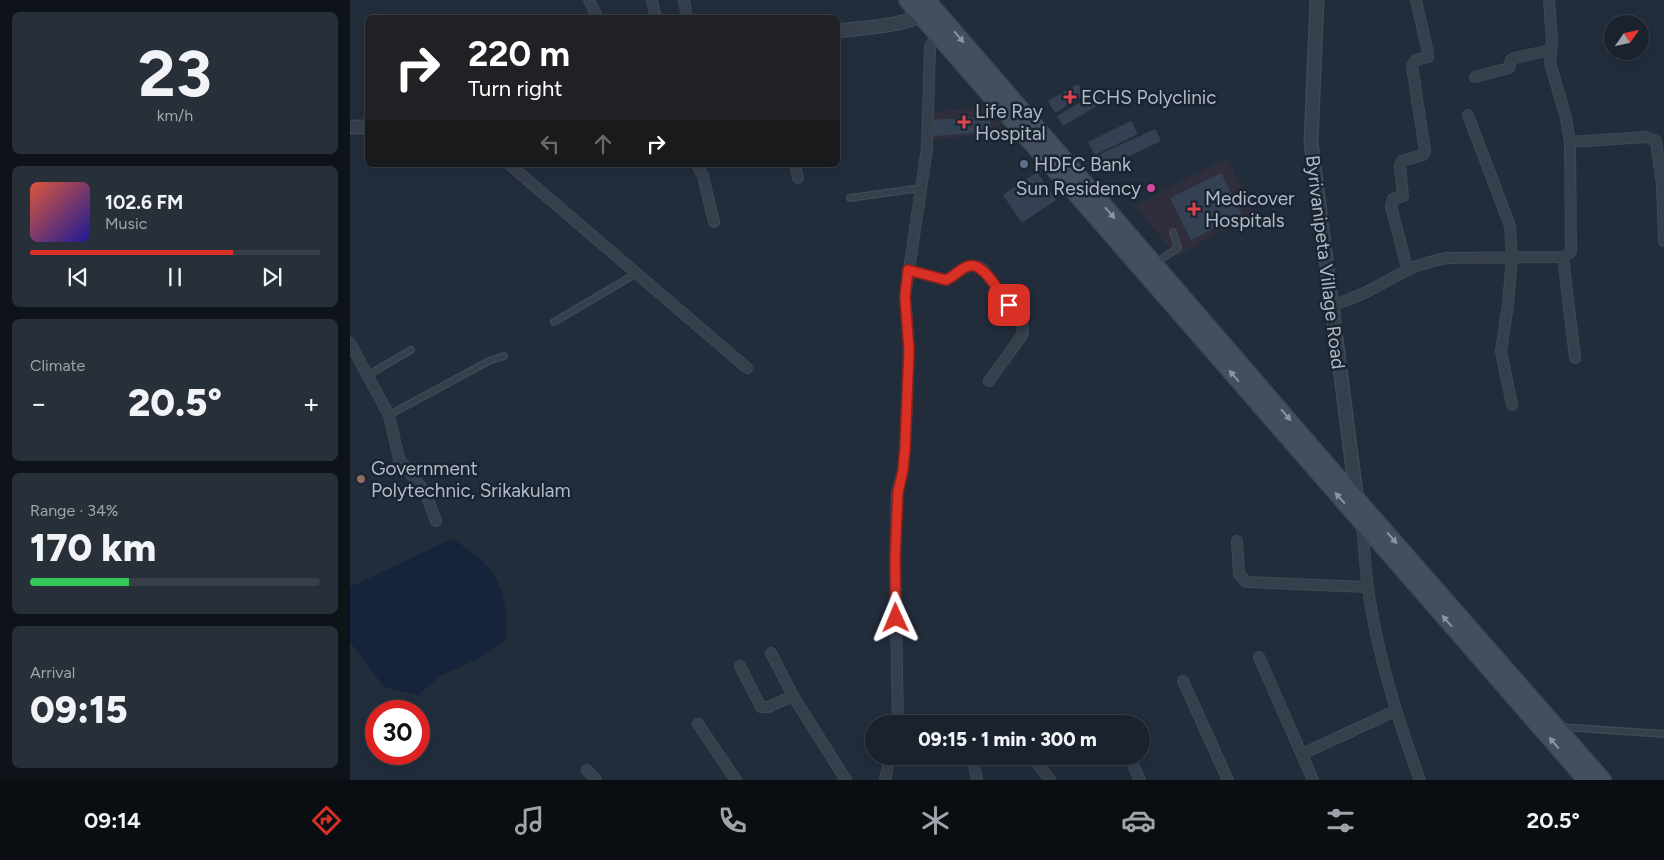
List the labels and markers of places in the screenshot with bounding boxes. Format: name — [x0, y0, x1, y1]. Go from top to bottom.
place label: ECHS Polyclinic — [1081, 86, 1217, 109]
marker: ECHS Polyclinic — [1063, 90, 1077, 104]
place label: Life Ray Hospital — [975, 100, 1046, 145]
marker: Life Ray Hospital — [957, 115, 971, 129]
place label: HDFC Bank — [1034, 153, 1132, 176]
marker: HDFC Bank — [1018, 158, 1030, 170]
place label: Sun Residency — [1016, 177, 1141, 200]
marker: Sun Residency — [1145, 182, 1157, 194]
place label: Medicover Hospitals — [1205, 187, 1295, 232]
marker: Medicover Hospitals — [1187, 202, 1201, 216]
pin — [988, 284, 1030, 326]
place label: Government Polytechnic, Srikakulam — [371, 457, 571, 502]
marker: Government Polytechnic, Srikakulam — [355, 473, 367, 485]

